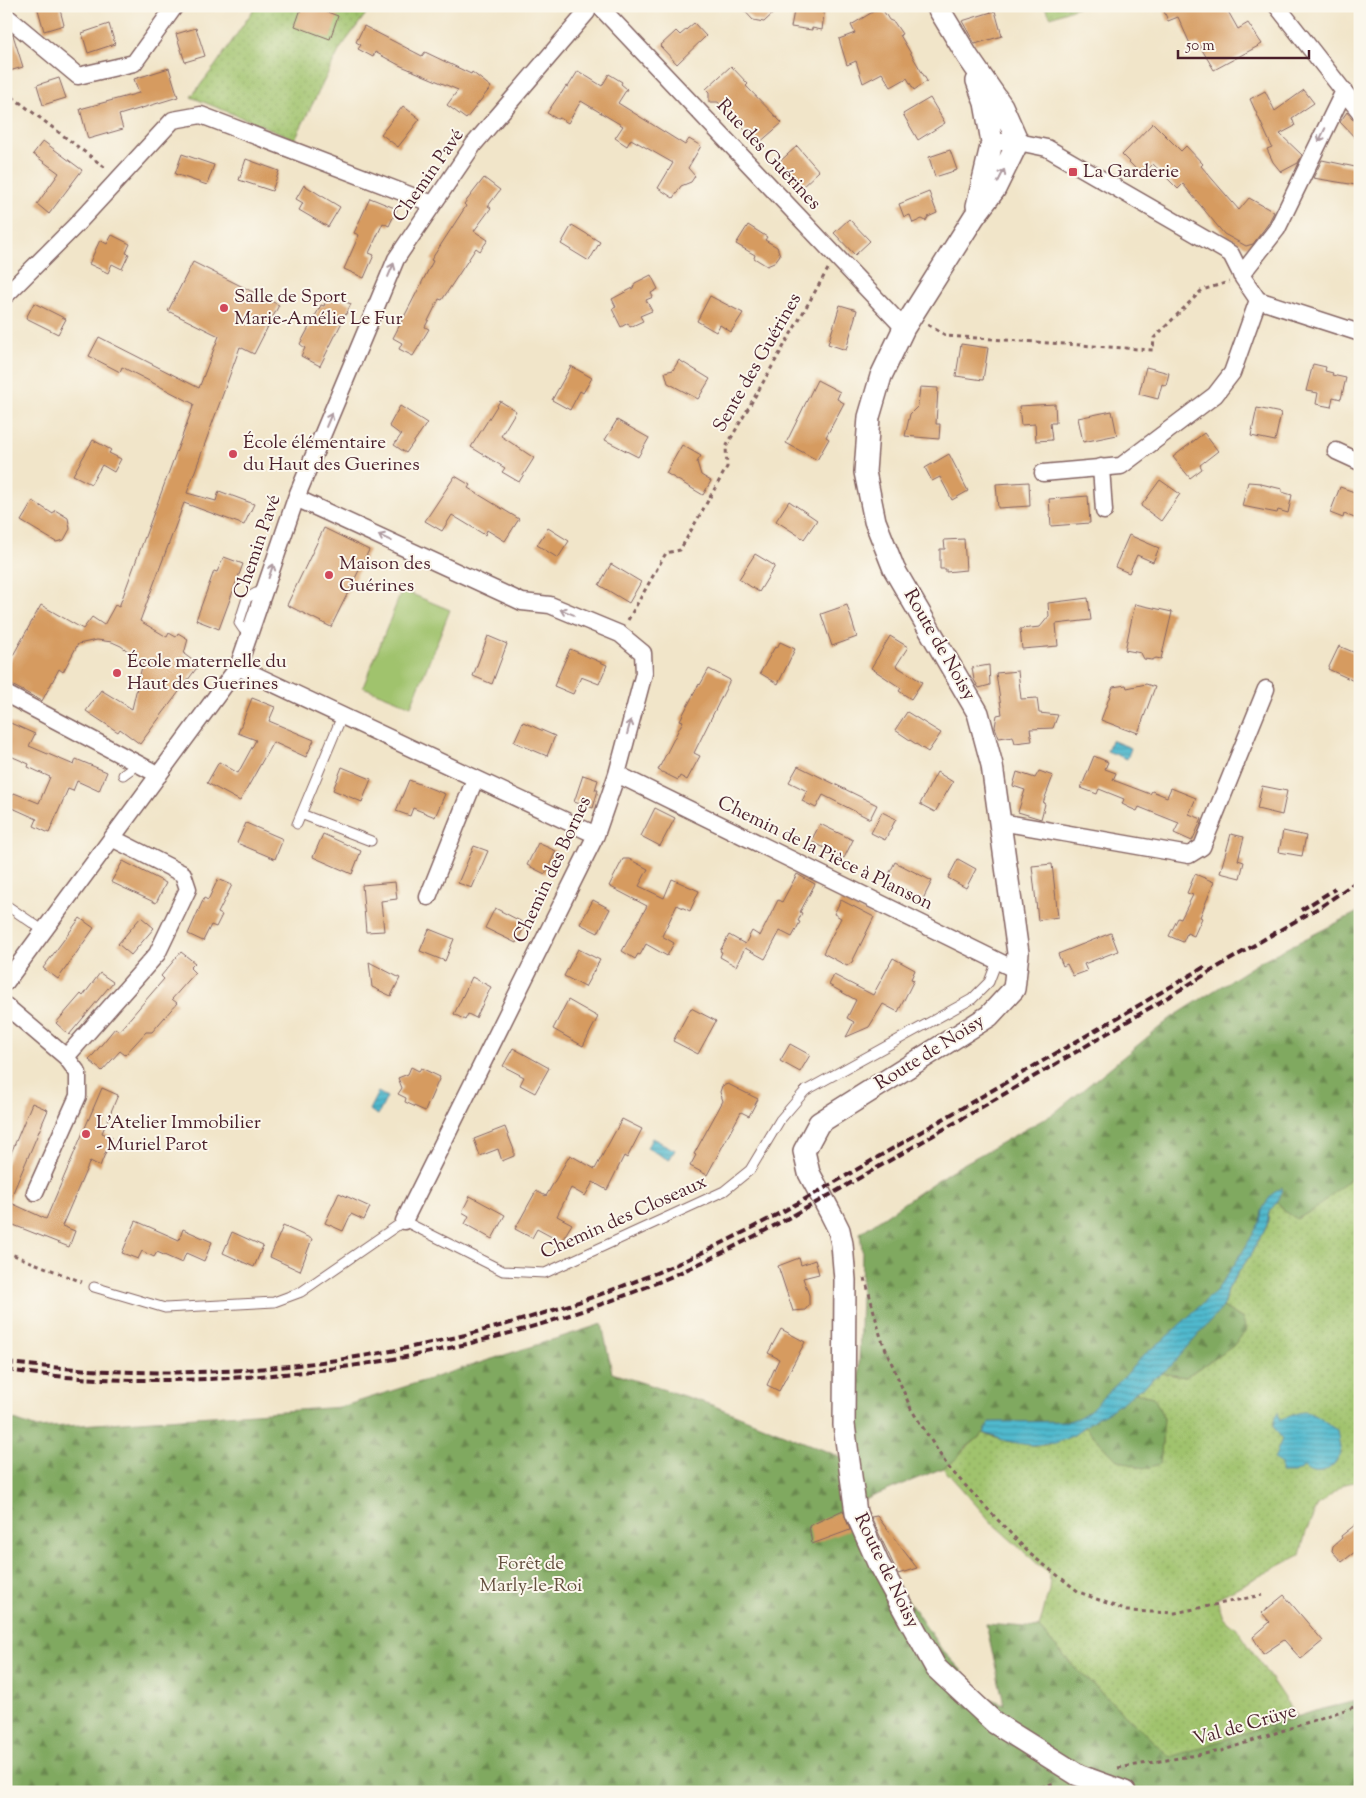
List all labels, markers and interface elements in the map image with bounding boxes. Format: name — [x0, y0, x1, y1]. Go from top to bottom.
scale bar — [1178, 28, 1310, 60]
text: 50 m — [1185, 36, 1215, 57]
street label: Rue des Guérines — [709, 93, 827, 217]
street label: Chemin Pavé — [387, 124, 471, 228]
one-way arrow — [1317, 127, 1327, 142]
place label: La Garderie — [1083, 159, 1179, 186]
marker: La Garderie — [1067, 166, 1079, 178]
one-way arrow — [997, 169, 1006, 184]
one-way arrow — [387, 263, 397, 278]
place label: Salle de Sport Marie-Amélie Le Fur — [234, 284, 403, 333]
street label: Sente des Guérines — [707, 288, 809, 438]
marker: Salle de Sport Marie-Amélie Le Fur — [218, 302, 230, 314]
one-way arrow — [324, 413, 334, 428]
place label: École élémentaire du Haut des Guerines — [243, 430, 420, 479]
marker: École élémentaire du Haut des Guerines — [227, 448, 239, 460]
street label: Chemin Pavé — [228, 491, 289, 603]
one-way arrow — [378, 533, 393, 543]
place label: Maison des Guérines — [339, 551, 431, 600]
one-way arrow — [267, 564, 276, 580]
marker: Maison des Guérines — [323, 569, 335, 581]
street label: Route de Noisy — [896, 584, 982, 706]
one-way arrow — [560, 607, 575, 617]
place label: École maternelle du Haut des Guerines — [127, 649, 287, 698]
marker: École maternelle du Haut des Guerines — [111, 667, 123, 679]
one-way arrow — [625, 720, 635, 736]
street label: Chemin de la Pièce à Planson — [713, 790, 937, 918]
street label: Chemin des Bornes — [507, 792, 599, 948]
street label: Route de Noisy — [870, 1008, 991, 1098]
place label: L'Atelier Immobilier - Muriel Parot — [96, 1110, 261, 1159]
marker: L'Atelier Immobilier - Muriel Parot — [80, 1128, 92, 1140]
street label: Chemin des Closeaux — [537, 1169, 711, 1267]
street label: Route de Noisy — [846, 1509, 926, 1634]
park label: Forêt de Marly-le-Roi — [480, 1551, 582, 1600]
street label: Val de Crüye — [1190, 1698, 1300, 1754]

